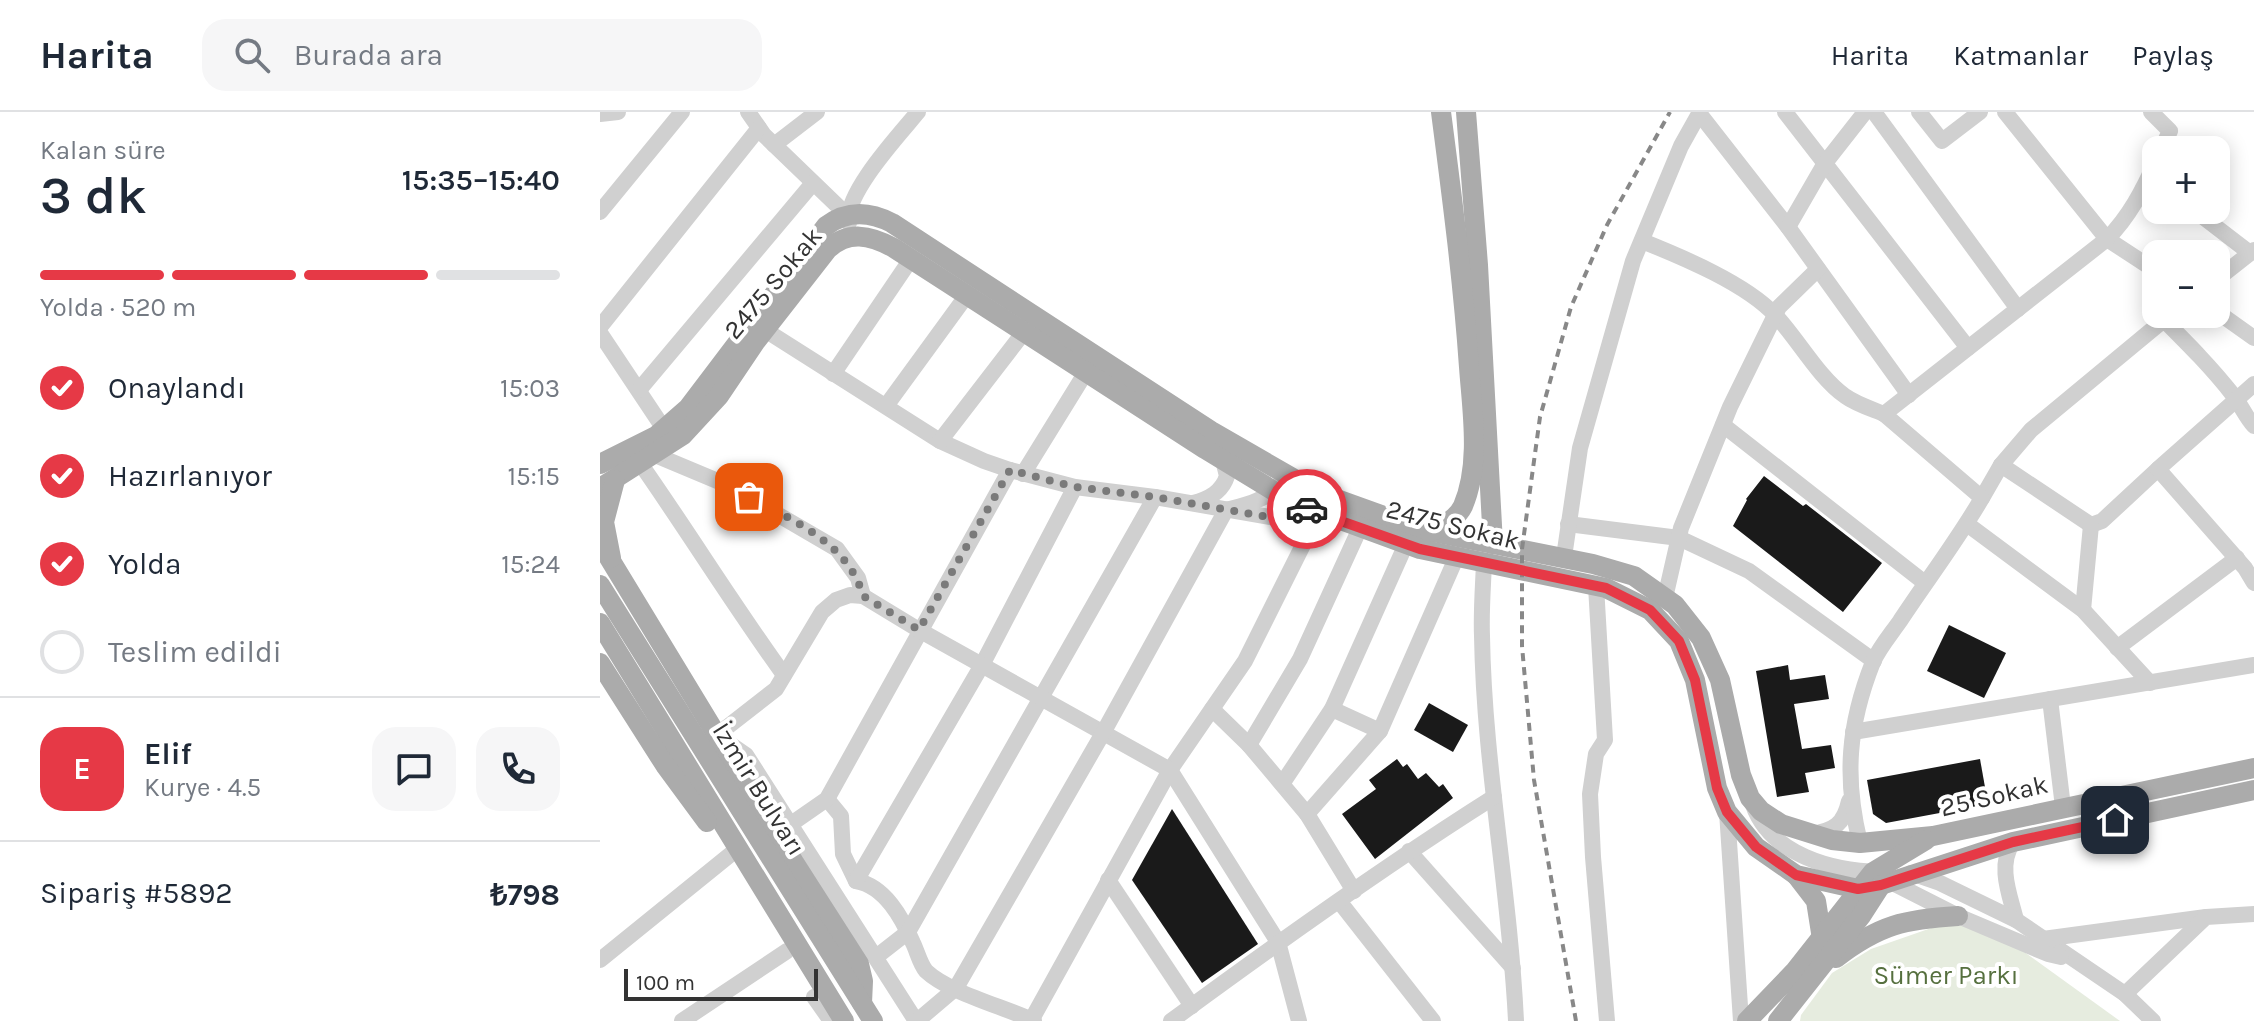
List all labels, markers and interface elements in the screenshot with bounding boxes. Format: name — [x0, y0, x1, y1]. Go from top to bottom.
search box — [202, 19, 762, 91]
text: Harita — [40, 33, 154, 78]
icon: search — [230, 33, 274, 77]
text: Burada ara — [294, 37, 443, 73]
text: Harita — [1831, 39, 1909, 72]
text: Katmanlar — [1953, 39, 2088, 72]
text: Paylaş — [2132, 39, 2214, 72]
text: Kalan süre — [40, 135, 166, 166]
map controls — [2142, 136, 2230, 328]
button: + — [2142, 136, 2230, 224]
text: 15:35–15:40 — [402, 162, 560, 198]
text: 3 dk — [40, 165, 147, 226]
street label: 2475 Sokak — [717, 221, 829, 345]
button: − — [2142, 240, 2230, 328]
text: Yolda · 520 m — [40, 292, 196, 323]
icon: check — [40, 366, 84, 410]
text: Onaylandı — [108, 370, 246, 406]
text: 15:03 — [500, 373, 560, 404]
icon: check — [40, 454, 84, 498]
text: Hazırlanıyor — [108, 458, 272, 494]
text: 15:15 — [507, 461, 560, 492]
pin — [715, 463, 783, 531]
courier — [1267, 469, 1347, 549]
icon: bag — [727, 475, 771, 519]
icon: car — [1285, 487, 1329, 531]
street label: 2475 Sokak — [1383, 493, 1523, 557]
icon: check — [40, 542, 84, 586]
text: Yolda — [108, 546, 182, 582]
text: 15:24 — [501, 549, 560, 580]
text: Teslim edildi — [108, 634, 282, 670]
street label: İzmir Bulvarı — [706, 717, 812, 861]
button: chat — [372, 727, 456, 811]
button: phone — [476, 727, 560, 811]
text: Elif — [144, 736, 192, 772]
text: E — [73, 751, 91, 787]
street label: 25 Sokak — [1937, 769, 2051, 823]
text: Kurye · 4.5 — [144, 772, 261, 803]
pin — [2081, 786, 2149, 854]
icon: home — [2093, 798, 2137, 842]
text: Sipariş #5892 — [40, 875, 233, 911]
text: ₺798 — [490, 877, 560, 913]
park label: Sümer Parkı — [1873, 960, 2019, 991]
scale bar — [624, 965, 818, 1001]
text: 100 m — [636, 970, 695, 996]

